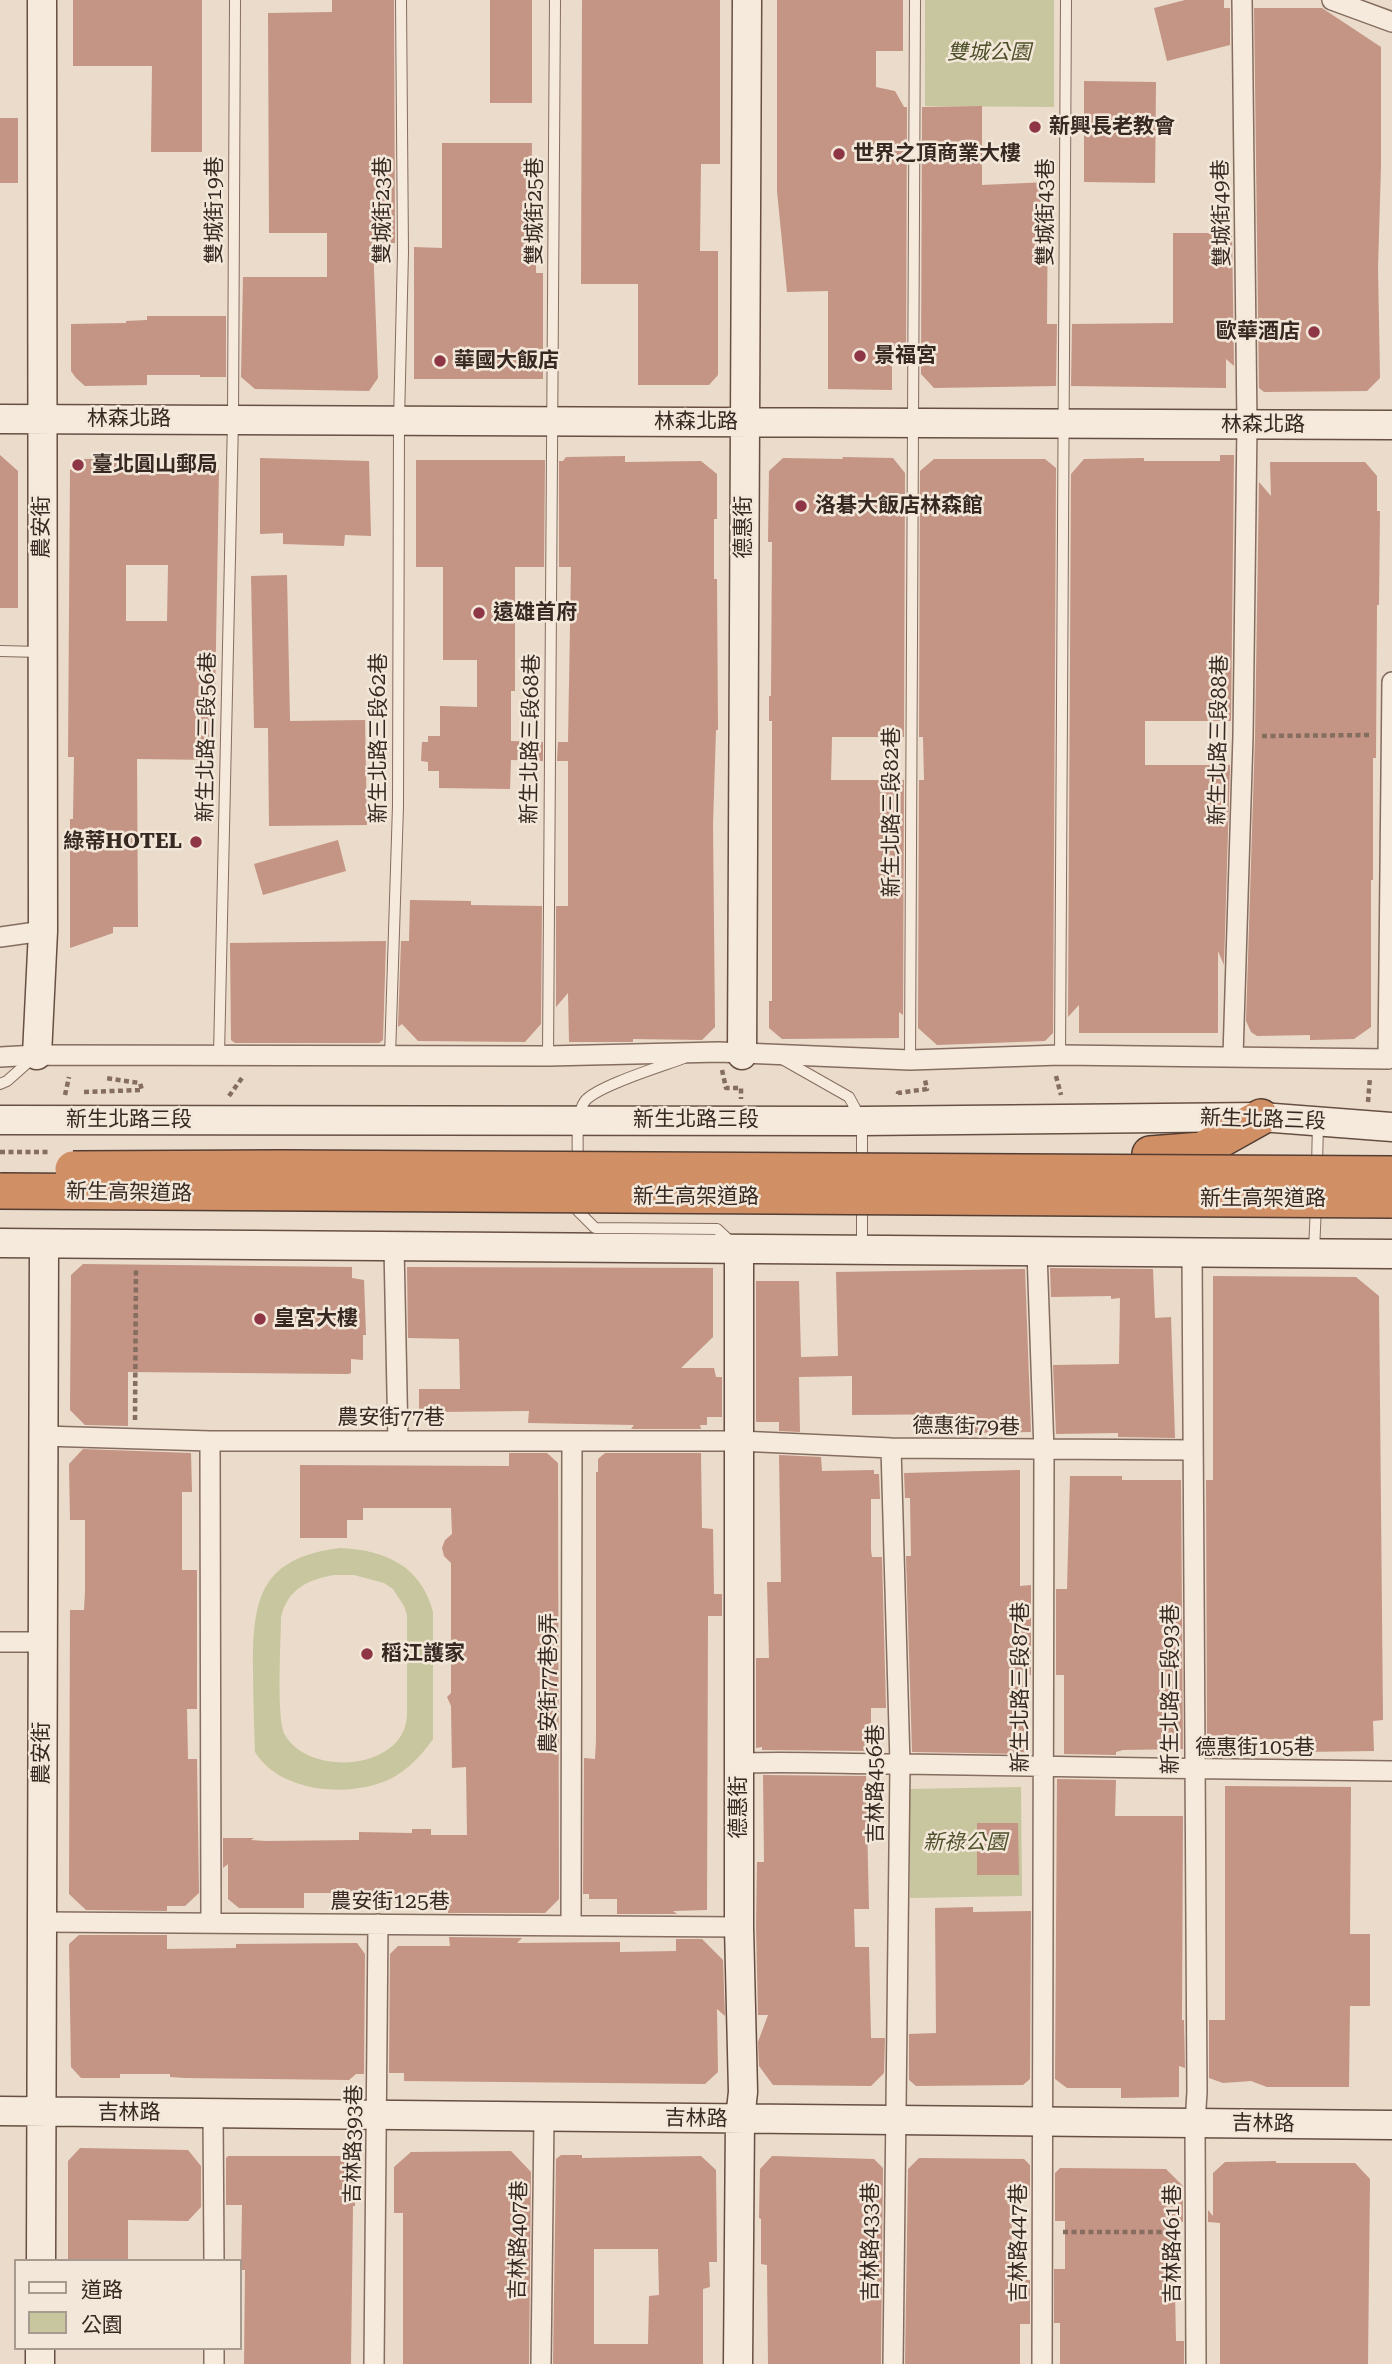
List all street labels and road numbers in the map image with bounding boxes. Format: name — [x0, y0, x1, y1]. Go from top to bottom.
street label: 雙城街19巷 — [202, 156, 228, 264]
street label: 雙城街23巷 — [370, 156, 396, 264]
street label: 雙城街25巷 — [522, 157, 548, 265]
street label: 雙城街43巷 — [1033, 158, 1059, 266]
street label: 雙城街49巷 — [1208, 159, 1236, 267]
street label: 林森北路 — [87, 406, 171, 432]
street label: 林森北路 — [654, 409, 738, 435]
street label: 林森北路 — [1221, 412, 1305, 438]
street label: 農安街 — [29, 496, 55, 558]
street label: 德惠街 — [731, 496, 757, 558]
street label: 新生北路三段56巷 — [193, 652, 221, 822]
street label: 新生北路三段62巷 — [366, 653, 392, 823]
street label: 新生北路三段68巷 — [517, 654, 545, 824]
street label: 新生北路三段88巷 — [1205, 655, 1233, 825]
street label: 新生北路三段82巷 — [879, 727, 905, 897]
street label: 新生北路三段 — [1200, 1105, 1326, 1135]
street label: 新生北路三段 — [66, 1107, 192, 1133]
street label: 新生北路三段 — [633, 1107, 759, 1133]
street label: 新生高架道路 — [66, 1179, 192, 1207]
street label: 新生高架道路 — [633, 1184, 759, 1210]
street label: 新生高架道路 — [1200, 1186, 1326, 1212]
street label: 農安街77巷 — [337, 1405, 445, 1431]
street label: 德惠街79巷 — [912, 1413, 1020, 1441]
street label: 新生北路三段87巷 — [1008, 1602, 1034, 1772]
street label: 新生北路三段93巷 — [1158, 1604, 1184, 1774]
street label: 農安街77巷9弄 — [536, 1613, 562, 1753]
street label: 農安街 — [29, 1722, 55, 1784]
street label: 吉林路456巷 — [863, 1724, 889, 1844]
street label: 德惠街105巷 — [1195, 1735, 1315, 1761]
street label: 德惠街 — [726, 1776, 752, 1838]
street label: 農安街125巷 — [330, 1889, 450, 1915]
street label: 吉林路393巷 — [340, 2084, 368, 2204]
street label: 吉林路 — [98, 2100, 160, 2126]
street label: 吉林路 — [664, 2106, 728, 2132]
street label: 吉林路 — [1231, 2111, 1295, 2137]
street label: 吉林路407巷 — [505, 2180, 533, 2300]
street label: 吉林路433巷 — [858, 2182, 884, 2302]
street label: 吉林路447巷 — [1006, 2183, 1032, 2303]
street label: 吉林路461巷 — [1160, 2184, 1186, 2304]

